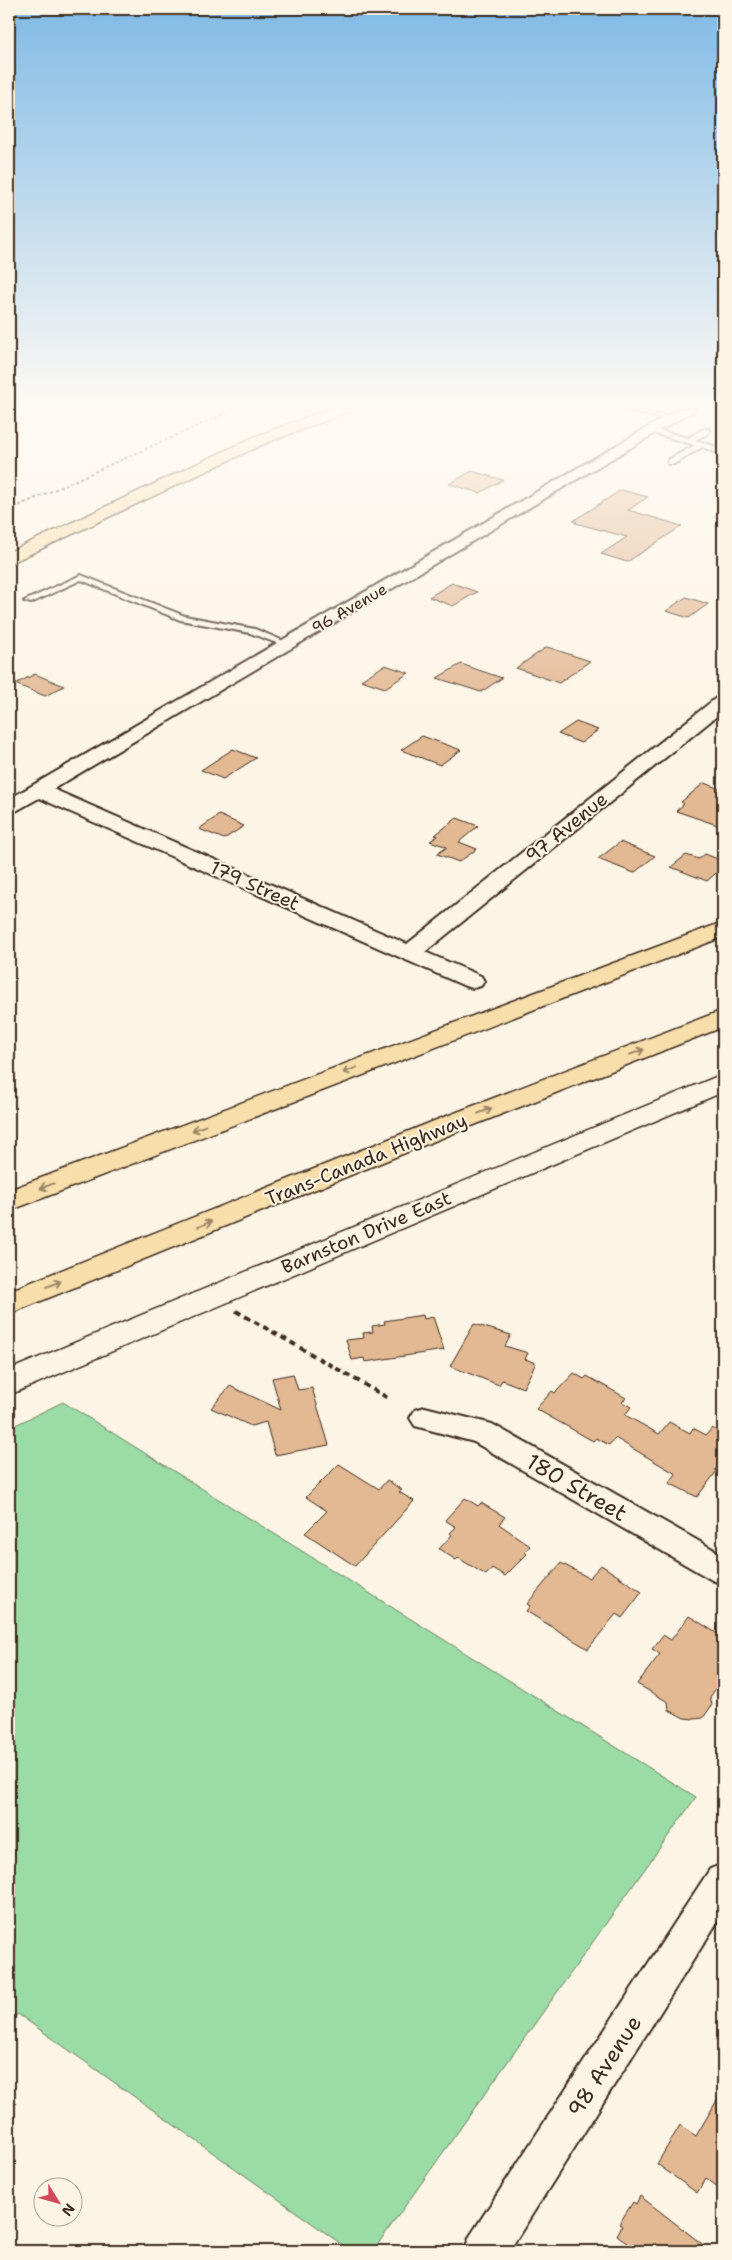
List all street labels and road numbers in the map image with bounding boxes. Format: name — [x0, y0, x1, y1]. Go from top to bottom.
street label: 96 Avenue — [308, 578, 391, 639]
street label: 97 Avenue — [520, 787, 613, 868]
street label: 179 Street — [206, 855, 303, 916]
street label: Trans-Canada Highway — [262, 1108, 471, 1211]
street label: Barnston Drive East — [277, 1185, 455, 1280]
street label: 180 Street — [521, 1447, 632, 1528]
street label: 98 Avenue — [561, 2010, 648, 2123]

